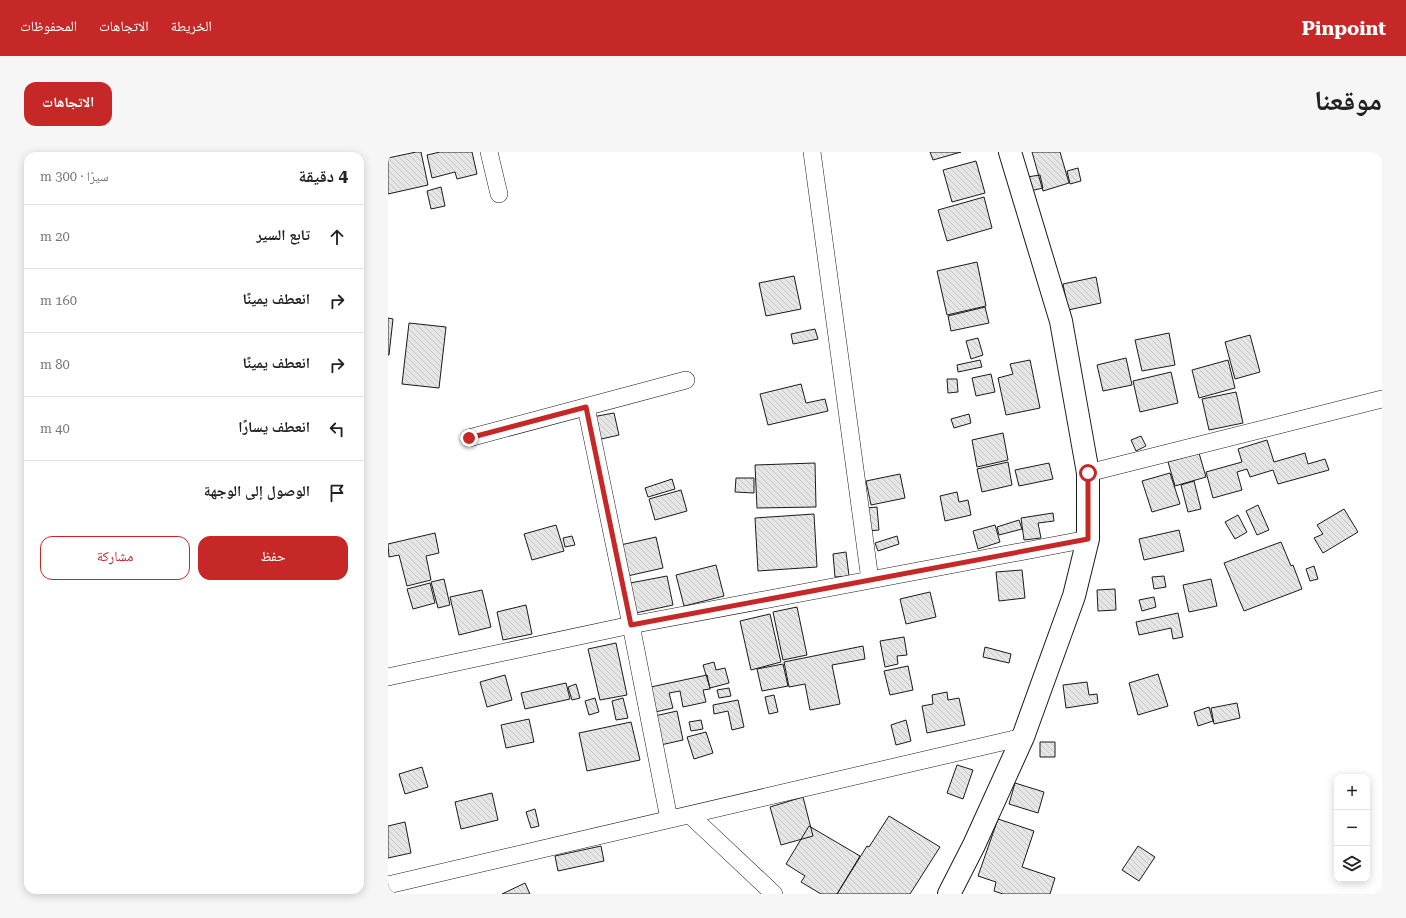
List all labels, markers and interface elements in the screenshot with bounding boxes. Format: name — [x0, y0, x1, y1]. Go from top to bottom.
text: Pinpoint — [1302, 17, 1386, 40]
text: المحفوظات — [20, 18, 77, 34]
text: الاتجاهات — [99, 18, 149, 34]
text: الخريطة — [171, 18, 212, 34]
button: الاتجاهات — [24, 82, 112, 126]
text: موقعنا — [1314, 84, 1382, 117]
text: 4 دقيقة — [298, 166, 348, 186]
text: سيرًا · 300 m — [40, 169, 108, 184]
text: تابع السير — [256, 226, 310, 244]
icon: ahead — [326, 226, 348, 248]
text: 20 m — [40, 229, 70, 244]
text: انعطف يمينًا — [243, 290, 310, 308]
icon: right — [326, 290, 348, 312]
text: 160 m — [40, 293, 77, 308]
text: انعطف يمينًا — [243, 354, 310, 372]
icon: right — [326, 354, 348, 376]
text: 80 m — [40, 357, 70, 372]
text: انعطف يسارًا — [238, 418, 310, 436]
icon: left — [326, 418, 348, 440]
text: 40 m — [40, 421, 70, 436]
route end — [460, 429, 478, 447]
route start — [1079, 464, 1097, 482]
text: الوصول إلى الوجهة — [204, 482, 310, 500]
icon: arrive — [326, 482, 348, 504]
button: مشاركة — [40, 536, 190, 580]
button: حفظ — [198, 536, 348, 580]
map controls — [1334, 774, 1370, 882]
button: + — [1334, 774, 1370, 810]
button: − — [1334, 810, 1370, 846]
button: layers — [1334, 846, 1370, 882]

